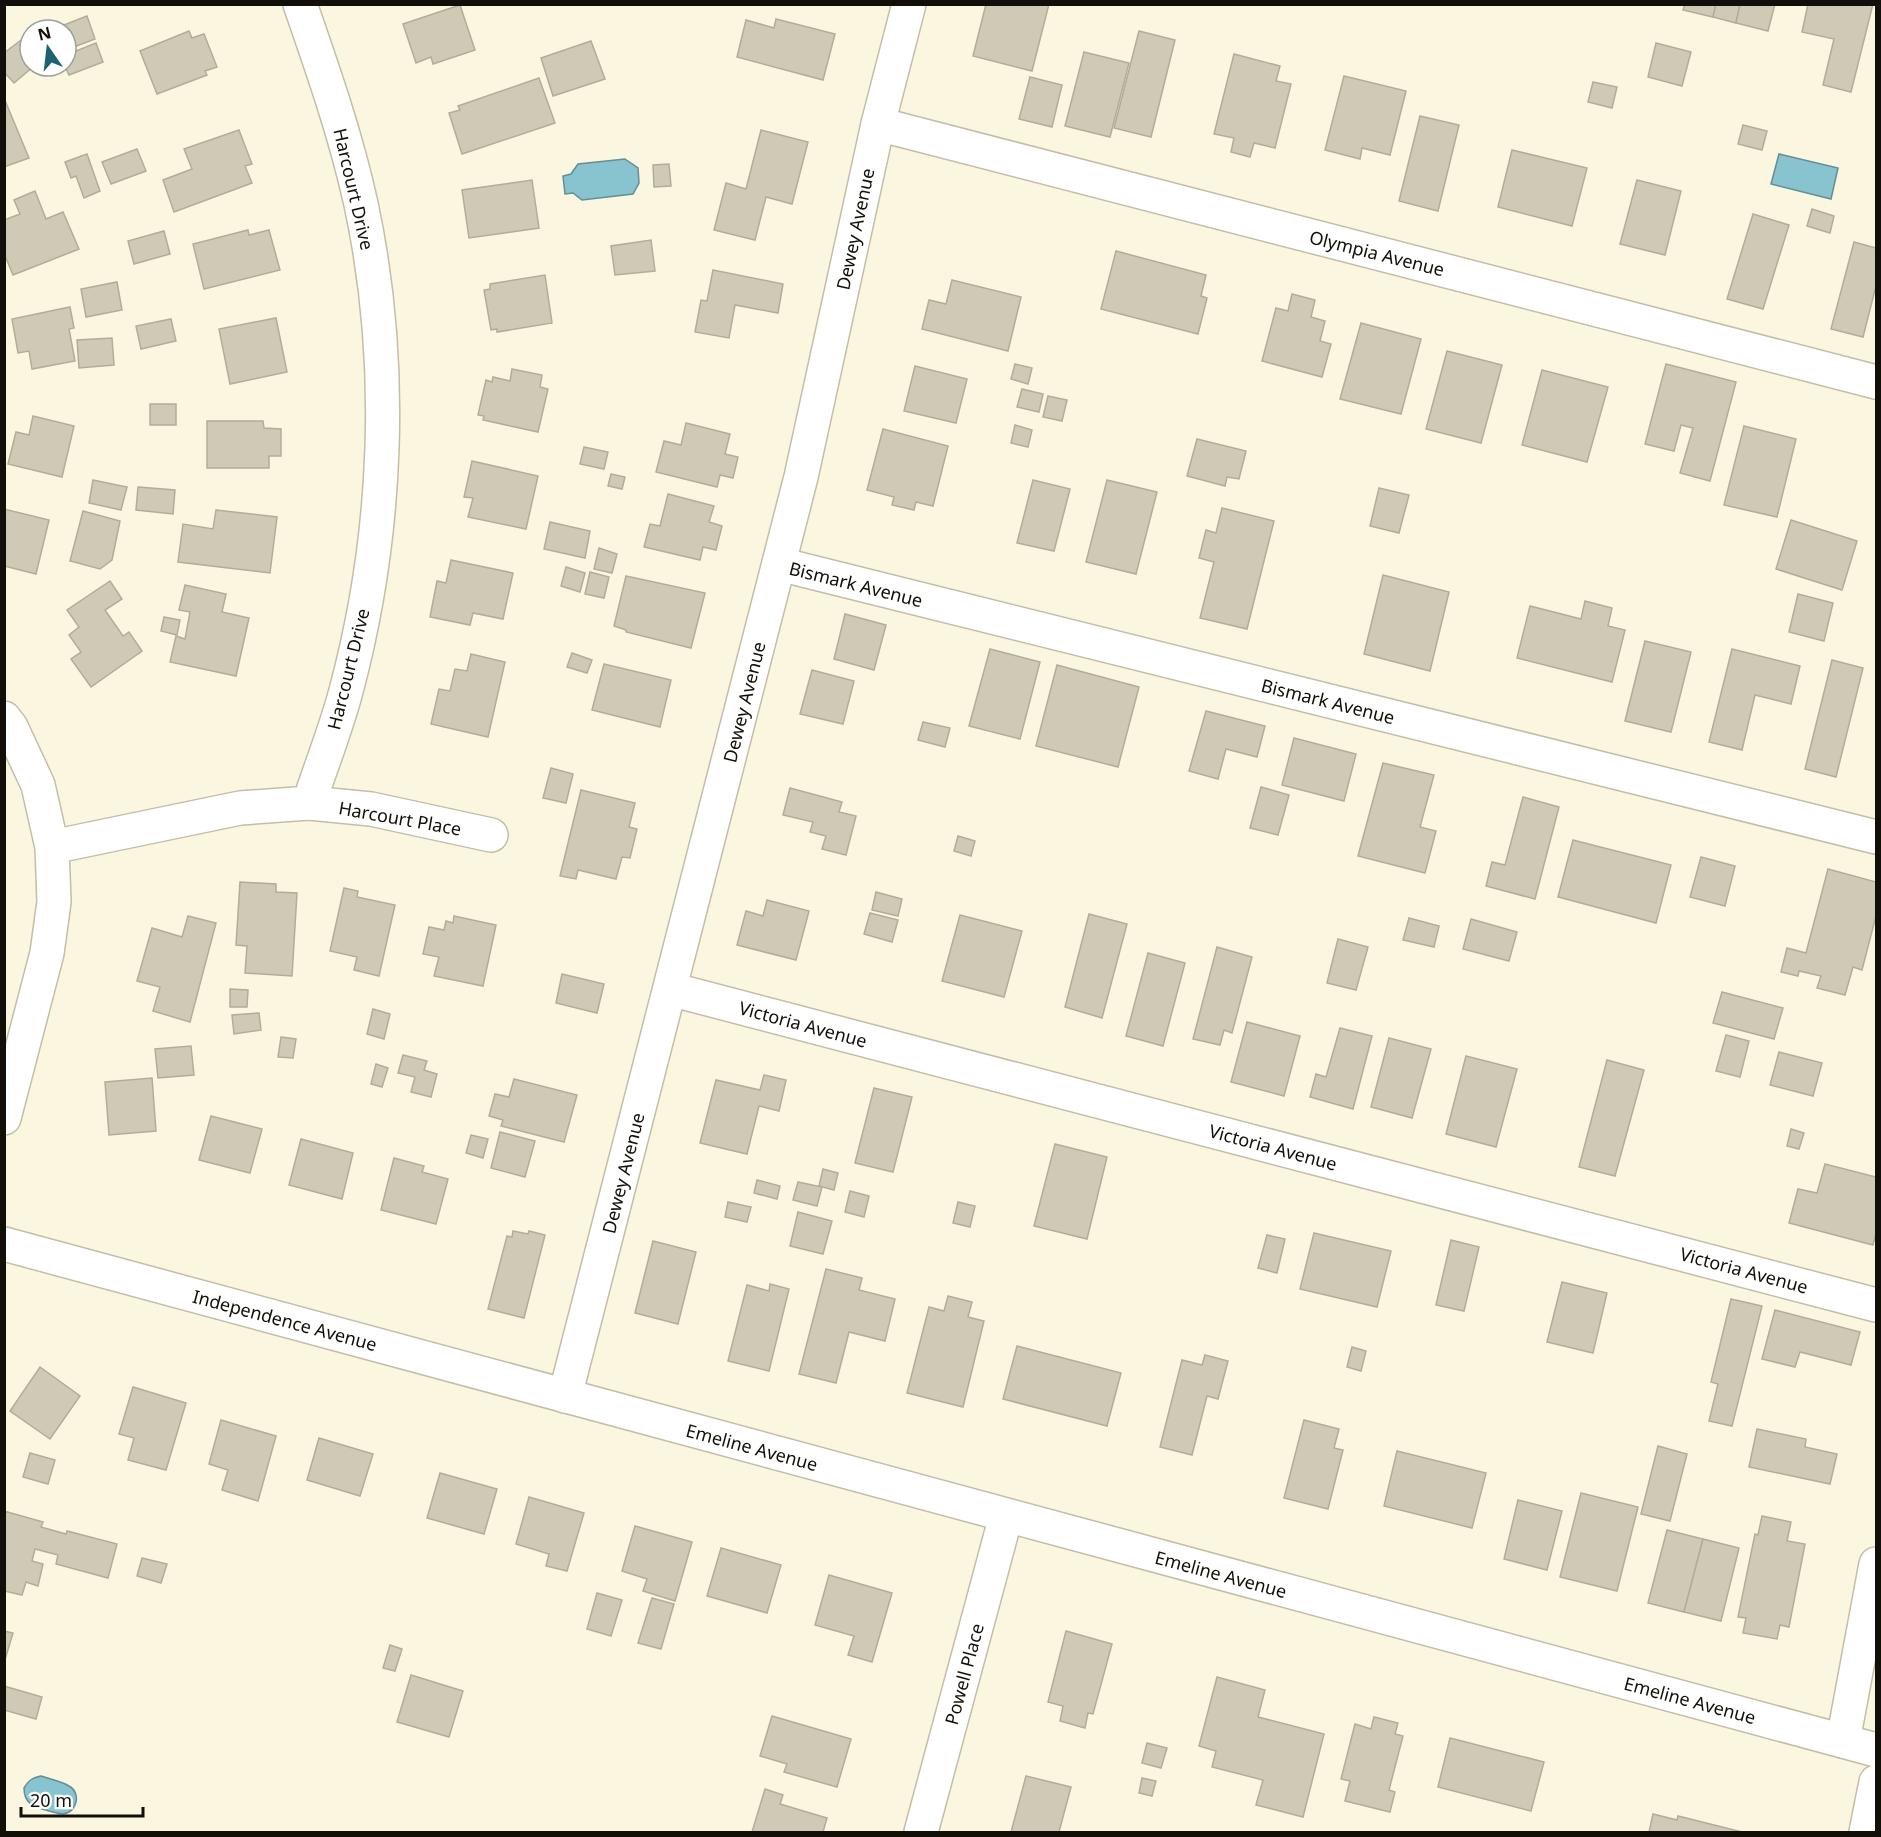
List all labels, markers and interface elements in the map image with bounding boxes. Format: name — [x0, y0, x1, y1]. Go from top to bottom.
north arrow — [18, 18, 78, 78]
text: N — [35, 21, 53, 46]
street label: Harcourt Drive — [328, 126, 380, 252]
street label: Dewey Avenue — [830, 166, 880, 292]
street label: Olympia Avenue — [1307, 225, 1447, 281]
street label: Bismark Avenue — [787, 556, 925, 612]
street label: Harcourt Drive — [321, 606, 375, 732]
street label: Dewey Avenue — [717, 639, 771, 765]
street label: Bismark Avenue — [1259, 673, 1397, 729]
street label: Harcourt Place — [337, 795, 463, 841]
street label: Victoria Avenue — [736, 995, 870, 1053]
street label: Dewey Avenue — [596, 1110, 650, 1236]
street label: Victoria Avenue — [1206, 1118, 1340, 1176]
street label: Victoria Avenue — [1677, 1241, 1811, 1299]
street label: Independence Avenue — [190, 1284, 380, 1356]
street label: Emeline Avenue — [683, 1418, 821, 1476]
street label: Emeline Avenue — [1152, 1545, 1290, 1603]
street label: Powell Place — [939, 1621, 989, 1727]
street label: Emeline Avenue — [1621, 1671, 1759, 1729]
scale bar — [21, 1780, 142, 1818]
text: 20 m — [30, 1788, 72, 1812]

